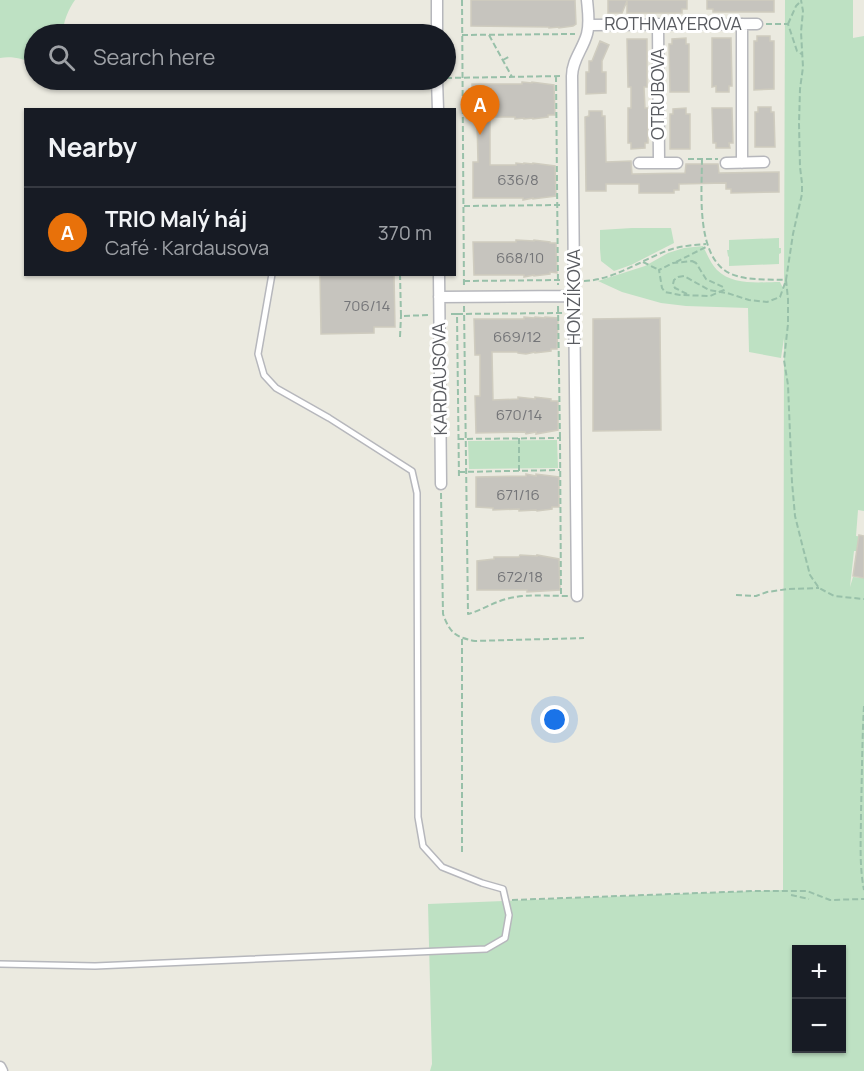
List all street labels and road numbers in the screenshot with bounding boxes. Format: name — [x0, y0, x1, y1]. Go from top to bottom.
street label: ROTHMAYEROVA — [604, 11, 742, 35]
street label: OTRUBOVA — [645, 47, 669, 140]
street label: HONZÍKOVA — [561, 248, 585, 345]
street label: KARDAUSOVA — [426, 322, 452, 436]

